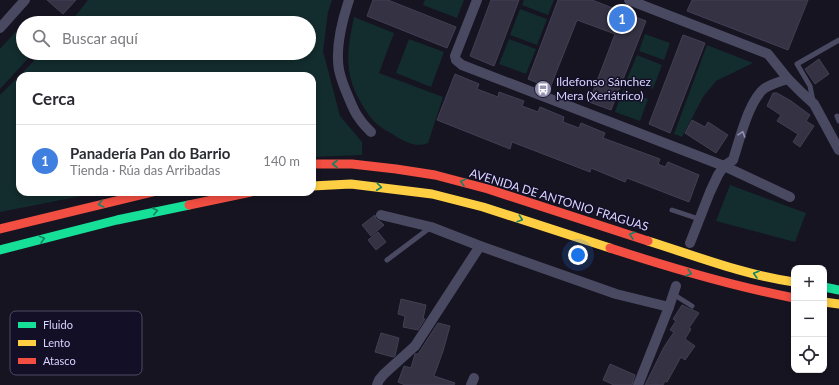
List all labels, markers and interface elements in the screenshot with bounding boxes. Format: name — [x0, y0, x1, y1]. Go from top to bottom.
pin: 1 — [609, 4, 635, 34]
search box — [16, 16, 316, 60]
icon: search — [30, 27, 52, 49]
text: Buscar aquí — [62, 29, 138, 47]
place label: Ildefonso Sánchez Mera (Xeriátrico) — [556, 74, 652, 103]
bus stop icon: Ildefonso Sánchez Mera (Xeriátrico) — [533, 79, 553, 99]
text: Cerca — [32, 88, 75, 109]
one-way arrow — [737, 130, 746, 137]
text: Panadería Pan do Barrio — [70, 144, 230, 162]
text: 1 — [41, 153, 49, 169]
text: 140 m — [263, 153, 300, 169]
one-way arrow — [332, 160, 338, 168]
text: Tienda · Rúa das Arribadas — [70, 162, 220, 178]
street label: AVENIDA DE ANTONIO FRAGUAS — [468, 165, 651, 234]
one-way arrow — [460, 179, 466, 187]
one-way arrow — [376, 182, 382, 191]
one-way arrow — [98, 200, 104, 208]
one-way arrow — [152, 208, 158, 216]
one-way arrow — [516, 214, 523, 223]
one-way arrow — [628, 231, 635, 240]
one-way arrow — [38, 235, 45, 244]
your location — [568, 245, 588, 265]
map controls — [791, 265, 827, 373]
button: + — [791, 265, 827, 301]
one-way arrow — [685, 268, 692, 277]
one-way arrow — [753, 270, 760, 279]
button: − — [791, 301, 827, 337]
legend — [10, 311, 142, 375]
text: Fluido — [43, 318, 73, 331]
text: Lento — [43, 336, 70, 349]
button: locate — [791, 337, 827, 373]
text: Atasco — [43, 354, 76, 367]

